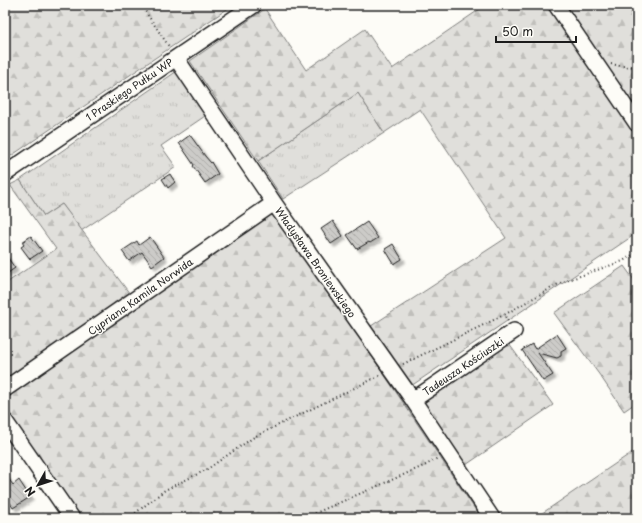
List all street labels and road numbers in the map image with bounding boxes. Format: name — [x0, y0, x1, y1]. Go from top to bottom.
street label: 1 Praskiego Pułku WP — [82, 54, 176, 124]
street label: Władysława Broniewskiego — [271, 204, 360, 321]
street label: Cypriana Kamila Norwida — [84, 254, 197, 339]
street label: Tadeusza Kościuszki — [419, 333, 507, 399]

